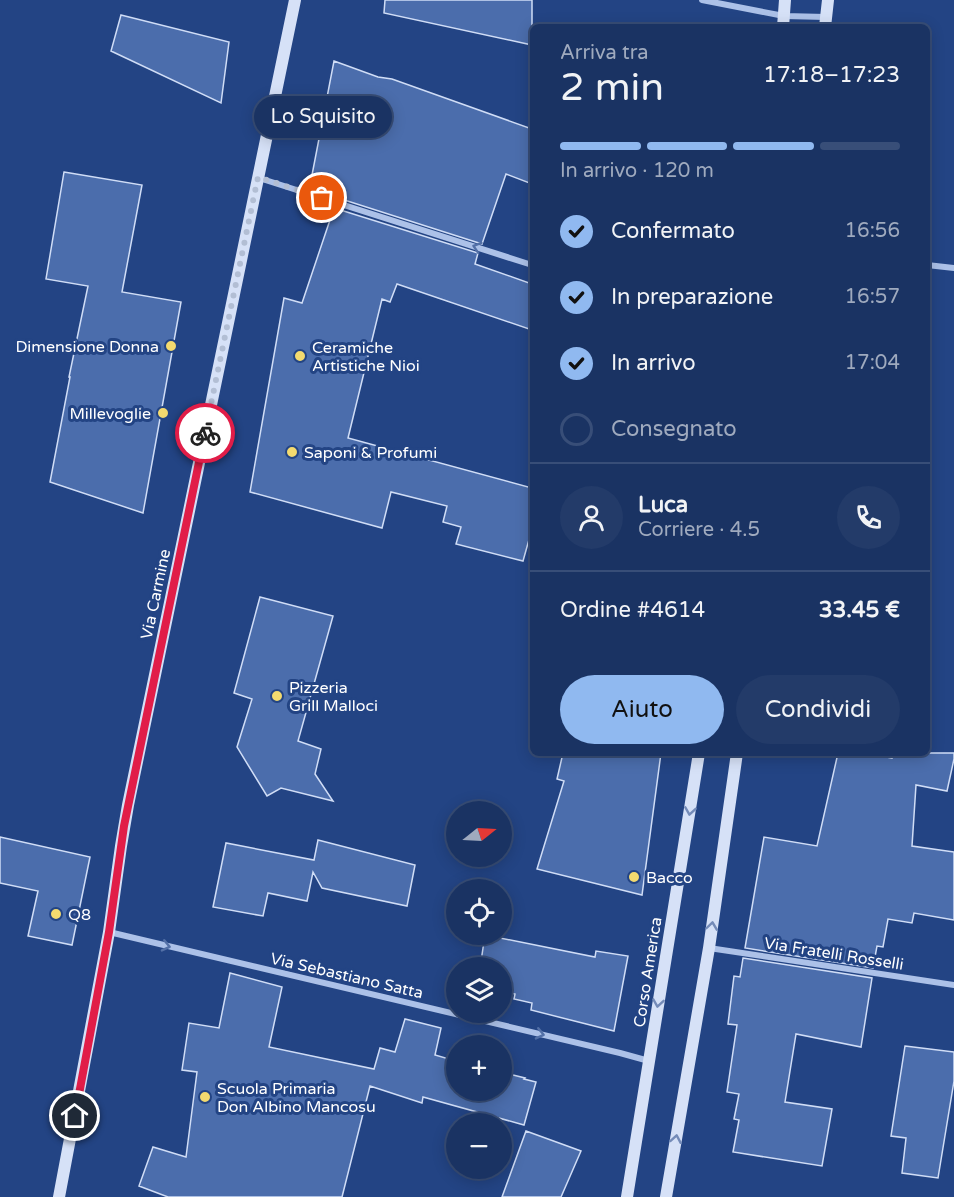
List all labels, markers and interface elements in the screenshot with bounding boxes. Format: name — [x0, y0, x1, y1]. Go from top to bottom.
text: Arriva tra — [560, 41, 649, 65]
text: 17:18–17:23 — [763, 62, 900, 88]
text: 2 min — [560, 64, 664, 111]
callout: Lo Squisito — [253, 96, 391, 138]
text: Lo Squisito — [270, 105, 376, 129]
text: In arrivo · 120 m — [560, 159, 714, 183]
pin — [296, 172, 347, 223]
icon: bag — [305, 181, 338, 214]
icon: check — [560, 215, 593, 248]
text: Confermato — [611, 218, 735, 244]
text: 16:56 — [845, 219, 900, 243]
one-way arrow — [472, 242, 483, 254]
icon: check — [560, 281, 593, 314]
text: In preparazione — [611, 284, 773, 310]
text: 16:57 — [845, 285, 900, 309]
place label: Dimensione Donna — [15, 337, 159, 357]
place label: Ceramiche Artistiche Nioi — [312, 338, 420, 376]
marker: Dimensione Donna — [164, 339, 178, 353]
icon: check — [560, 347, 593, 380]
marker: Ceramiche Artistiche Nioi — [293, 349, 307, 363]
text: In arrivo — [611, 350, 696, 376]
text: 17:04 — [845, 351, 900, 375]
courier — [175, 403, 235, 463]
place label: Millevoglie — [70, 404, 151, 424]
marker: Millevoglie — [156, 406, 170, 420]
text: Consegnato — [611, 416, 737, 442]
icon: bike — [189, 417, 222, 450]
place label: Saponi & Profumi — [304, 443, 437, 463]
marker: Saponi & Profumi — [285, 445, 299, 459]
button: person — [560, 486, 623, 549]
button: phone — [837, 486, 900, 549]
text: Luca — [638, 492, 688, 518]
text: Corriere · 4.5 — [638, 518, 760, 542]
street label: Via Carmine — [137, 547, 175, 641]
text: Ordine #4614 — [560, 597, 705, 623]
text: 33.45 € — [819, 597, 900, 623]
button: Aiuto — [560, 675, 724, 744]
button: Condividi — [736, 675, 900, 744]
place label: Pizzeria Grill Malloci — [289, 678, 378, 716]
marker: Pizzeria Grill Malloci — [270, 689, 284, 703]
north arrow — [446, 801, 512, 867]
map controls — [446, 801, 512, 1179]
one-way arrow — [684, 806, 696, 815]
place label: Bacco — [646, 868, 693, 888]
marker: Bacco — [627, 870, 641, 884]
button: locate — [446, 879, 512, 945]
place label: Q8 — [68, 905, 91, 925]
marker: Q8 — [49, 907, 63, 921]
street label: Corso America — [629, 916, 667, 1029]
one-way arrow — [706, 922, 718, 931]
street label: Via Fratelli Rosselli — [763, 933, 905, 975]
one-way arrow — [161, 938, 171, 951]
street label: Via Sebastiano Satta — [268, 949, 425, 1003]
button: layers — [446, 957, 512, 1023]
one-way arrow — [653, 999, 665, 1008]
one-way arrow — [534, 1027, 544, 1040]
button: + — [446, 1035, 512, 1101]
place label: Scuola Primaria Don Albino Mancosu — [217, 1079, 376, 1117]
pin — [49, 1090, 100, 1141]
marker: Scuola Primaria Don Albino Mancosu — [198, 1090, 212, 1104]
icon: home — [58, 1099, 91, 1132]
button: − — [446, 1113, 512, 1179]
one-way arrow — [669, 1135, 682, 1145]

